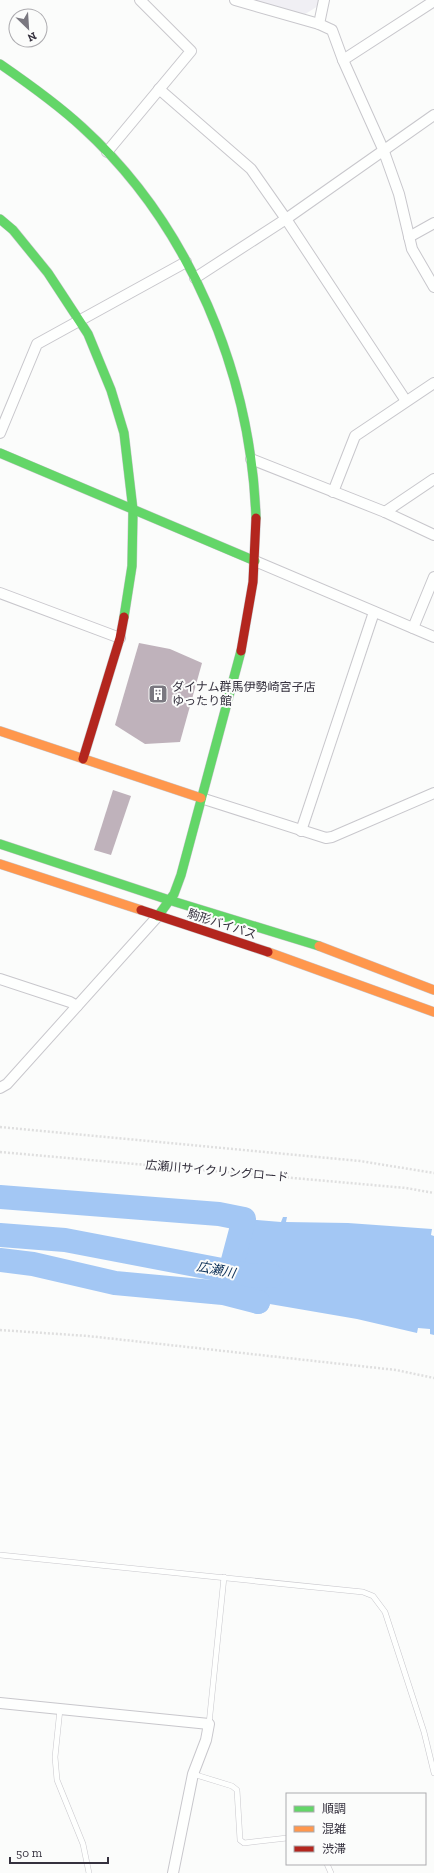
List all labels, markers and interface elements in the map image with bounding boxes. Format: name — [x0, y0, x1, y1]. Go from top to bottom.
north arrow — [8, 8, 48, 48]
text: N — [25, 29, 39, 45]
place label: ダイナム群馬伊勢崎宮子店 ゆったり館 — [172, 680, 315, 708]
building icon: ダイナム群馬伊勢崎宮子店 ゆったり館 — [147, 683, 169, 705]
street label: 駒形バイパス — [186, 906, 258, 942]
street label: 広瀬川サイクリングロード — [145, 1158, 289, 1184]
water label: 広瀬川 — [195, 1258, 238, 1281]
legend — [286, 1793, 426, 1865]
text: 順調 — [322, 1802, 346, 1816]
text: 混雑 — [322, 1822, 346, 1836]
scale bar — [10, 1839, 108, 1865]
text: 渋滞 — [322, 1842, 346, 1856]
text: 50 m — [16, 1846, 43, 1860]

